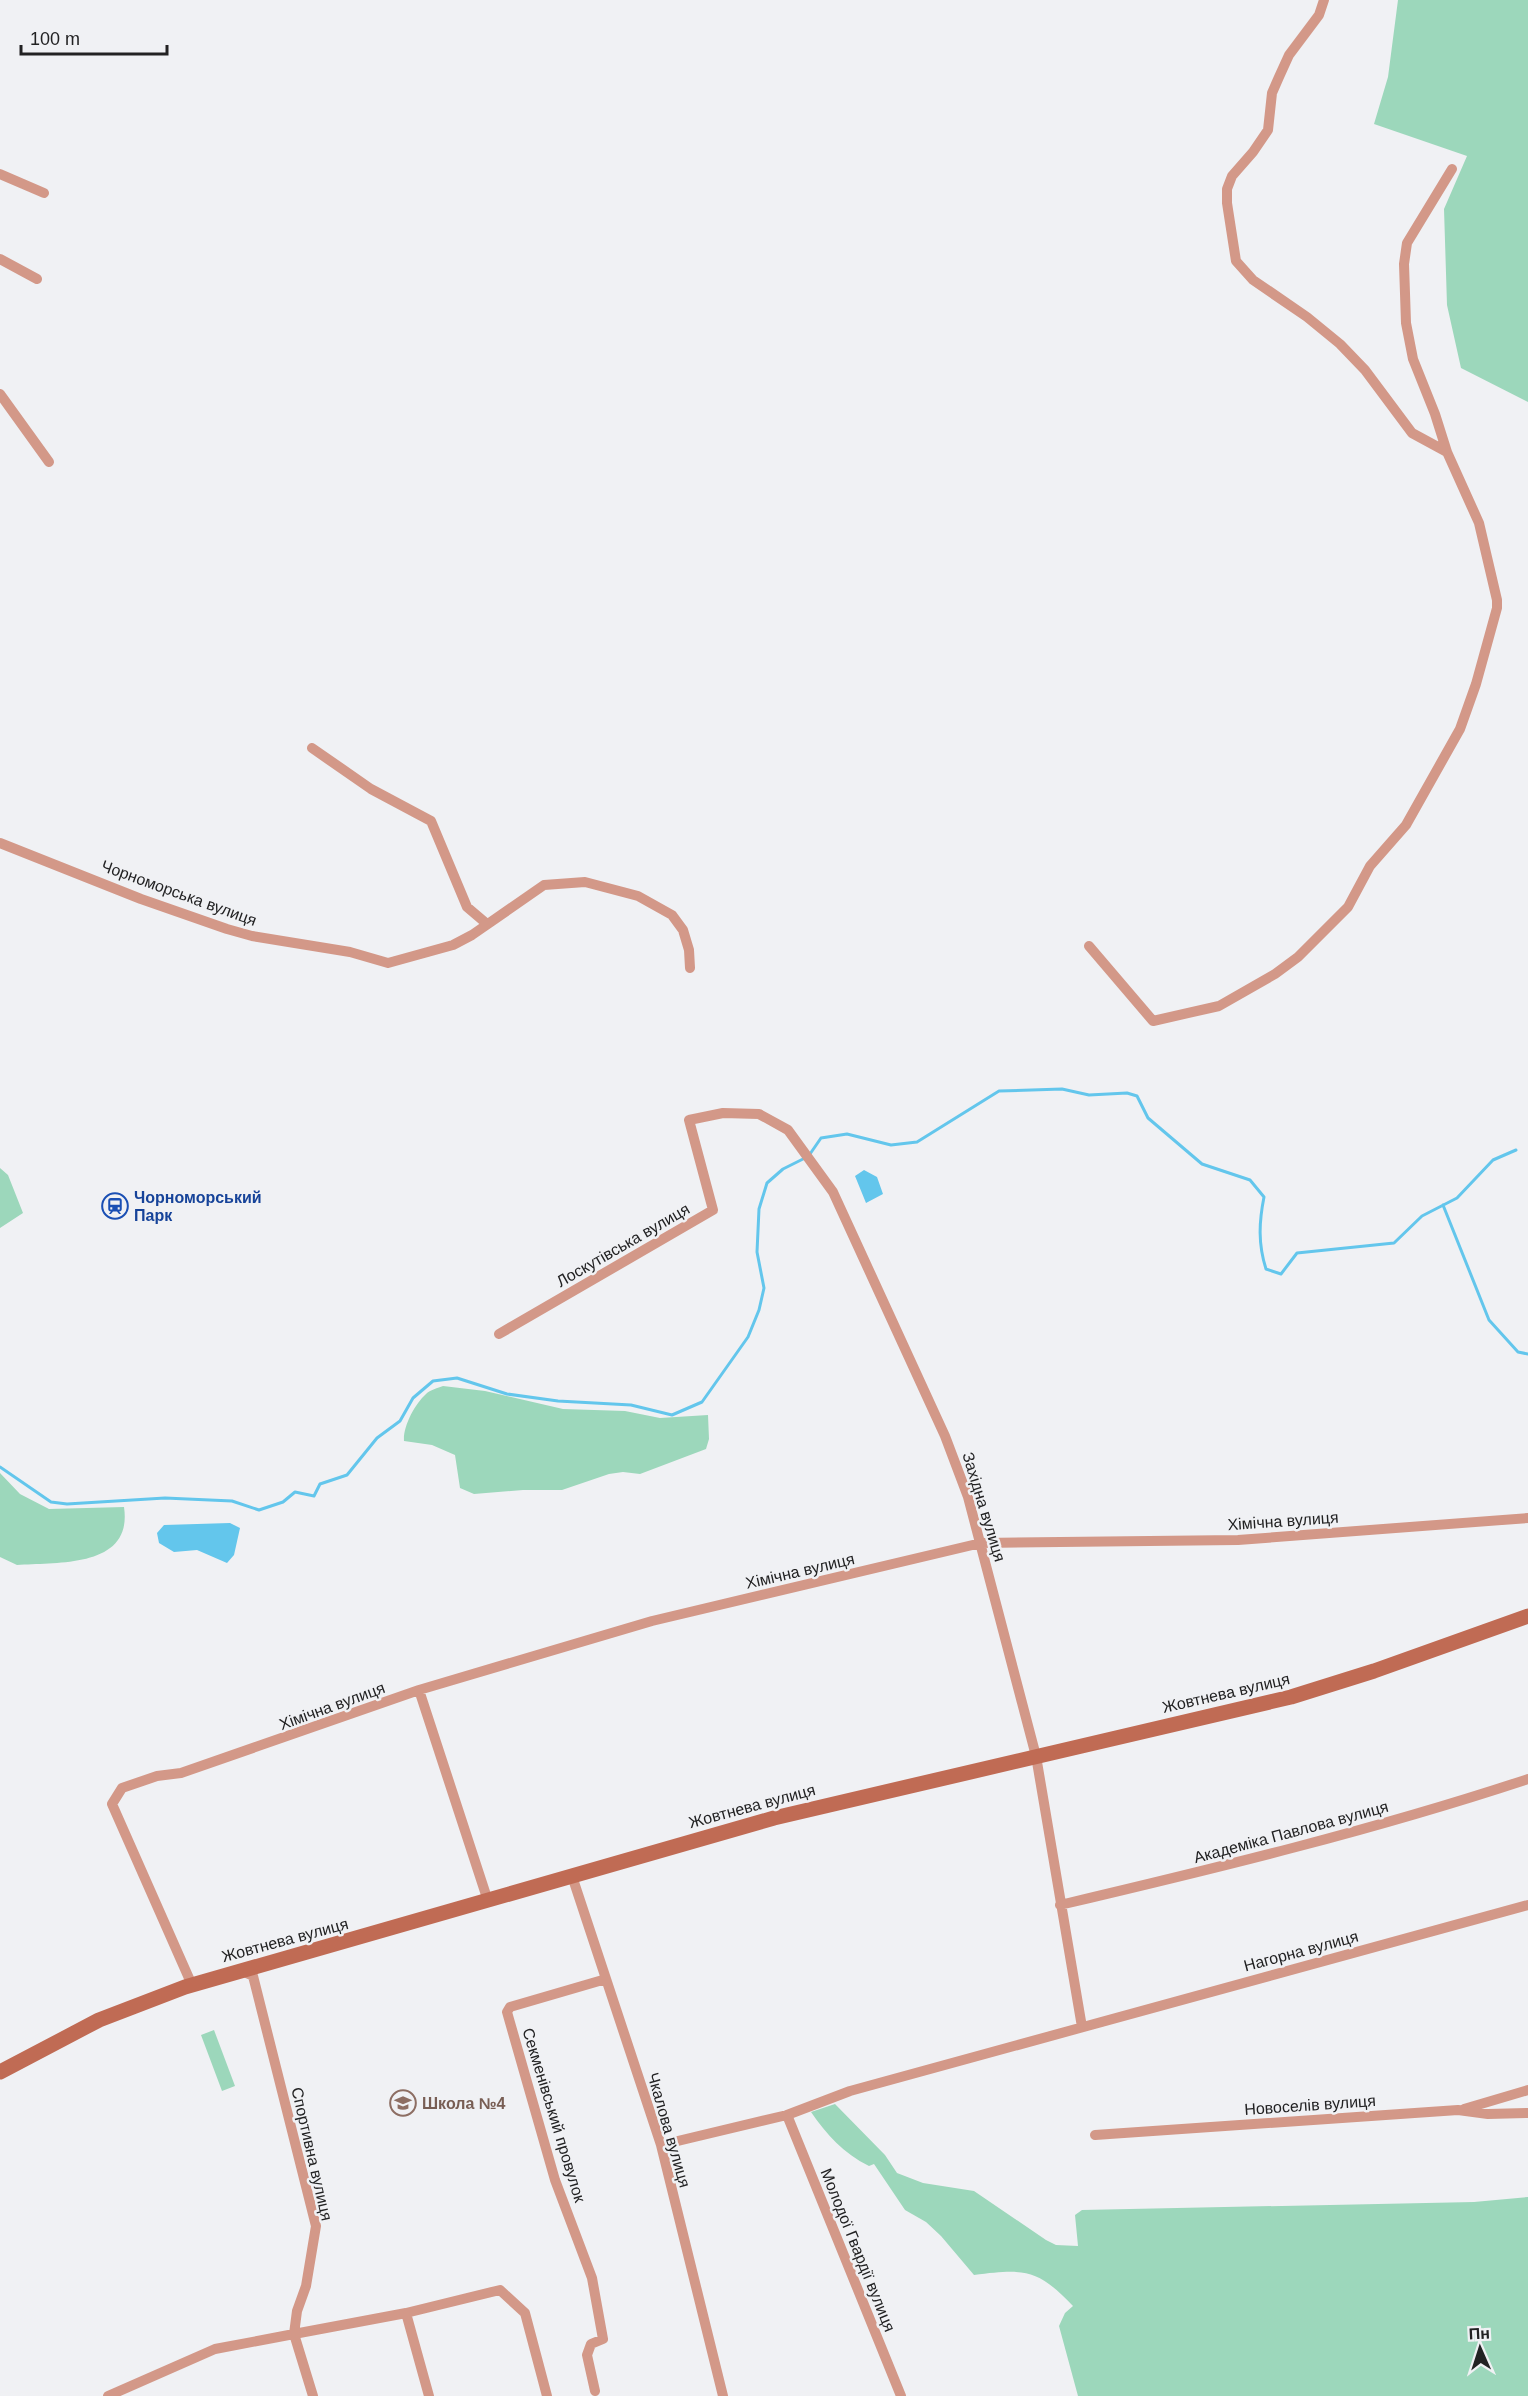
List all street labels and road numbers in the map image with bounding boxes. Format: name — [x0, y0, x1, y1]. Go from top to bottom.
street label: Чорноморська вулиця — [99, 857, 259, 929]
street label: Лоскутівська вулиця — [553, 1200, 693, 1290]
street label: Західна вулиця — [959, 1450, 1009, 1564]
street label: Хімічна вулиця — [1227, 1509, 1339, 1533]
street label: Хімічна вулиця — [744, 1550, 856, 1592]
street label: Жовтнева вулиця — [1161, 1670, 1291, 1716]
street label: Хімічна вулиця — [277, 1679, 387, 1733]
street label: Жовтнева вулиця — [687, 1781, 817, 1831]
street label: Академіка Павлова вулиця — [1192, 1798, 1390, 1866]
street label: Жовтнева вулиця — [220, 1915, 350, 1965]
street label: Нагорна вулиця — [1242, 1928, 1360, 1974]
street label: Секменівський провулок — [519, 2026, 589, 2205]
street label: Чкалова вулиця — [644, 2071, 694, 2189]
street label: Спортивна вулиця — [288, 2086, 336, 2222]
street label: Новоселів вулиця — [1244, 2092, 1376, 2118]
street label: Молодої Гвардії вулиця — [817, 2166, 899, 2334]

